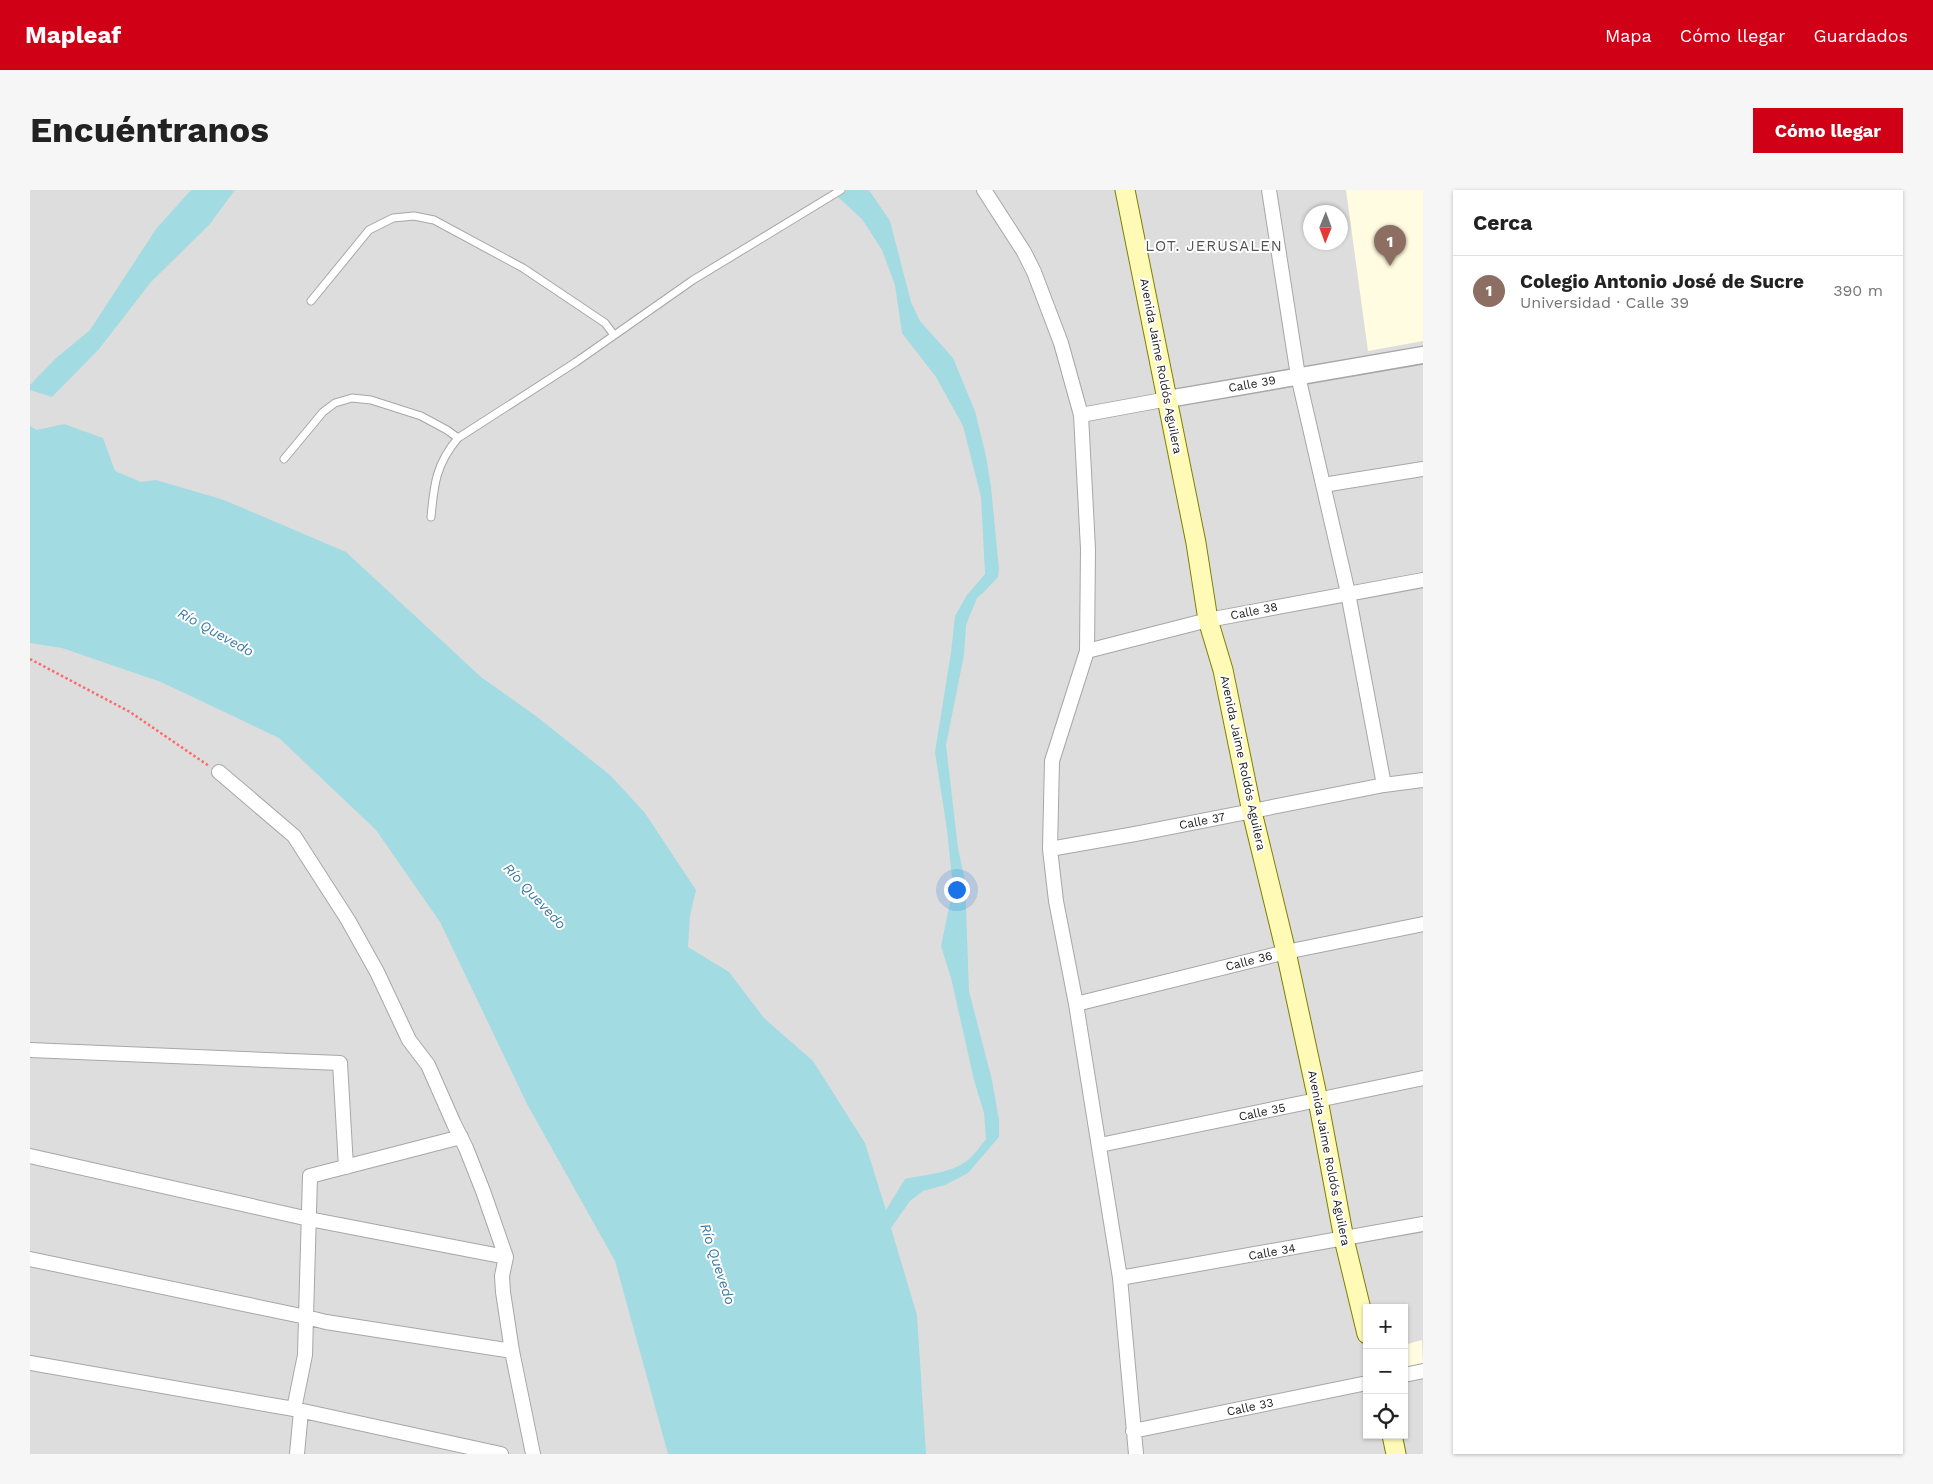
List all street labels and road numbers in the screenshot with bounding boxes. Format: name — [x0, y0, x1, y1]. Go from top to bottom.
street label: Avenida Jaime Roldós Aguilera — [1137, 277, 1185, 455]
street label: Calle 39 — [1227, 373, 1277, 395]
street label: Calle 38 — [1229, 600, 1279, 622]
street label: Avenida Jaime Roldós Aguilera — [1218, 674, 1268, 852]
street label: Calle 37 — [1178, 810, 1226, 832]
street label: Calle 36 — [1224, 948, 1274, 974]
street label: Avenida Jaime Roldós Aguilera — [1305, 1069, 1353, 1247]
street label: Calle 35 — [1237, 1100, 1287, 1124]
street label: Calle 34 — [1247, 1241, 1297, 1263]
street label: Calle 33 — [1225, 1395, 1275, 1419]

